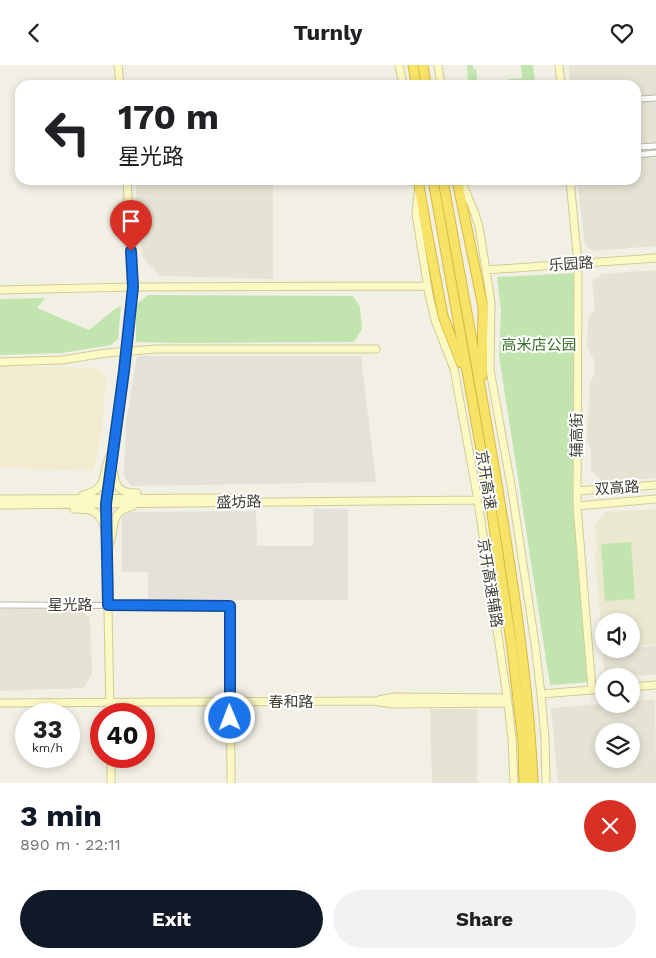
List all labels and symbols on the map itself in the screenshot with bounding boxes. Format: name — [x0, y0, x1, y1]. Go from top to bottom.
pin — [110, 200, 152, 251]
street label: 乐园路 — [548, 253, 594, 275]
park label: 高米店公园 — [501, 336, 577, 354]
street label: 辅高街 — [568, 412, 586, 458]
street label: 京开高速 — [472, 449, 500, 511]
street label: 双高路 — [594, 477, 640, 499]
street label: 盛坊路 — [216, 493, 262, 511]
street label: 京开高速辅路 — [474, 537, 506, 629]
street label: 星光路 — [47, 596, 93, 614]
position arrow — [203, 691, 255, 743]
street label: 春和路 — [268, 693, 314, 711]
speed limit sign: 40 — [90, 703, 155, 768]

